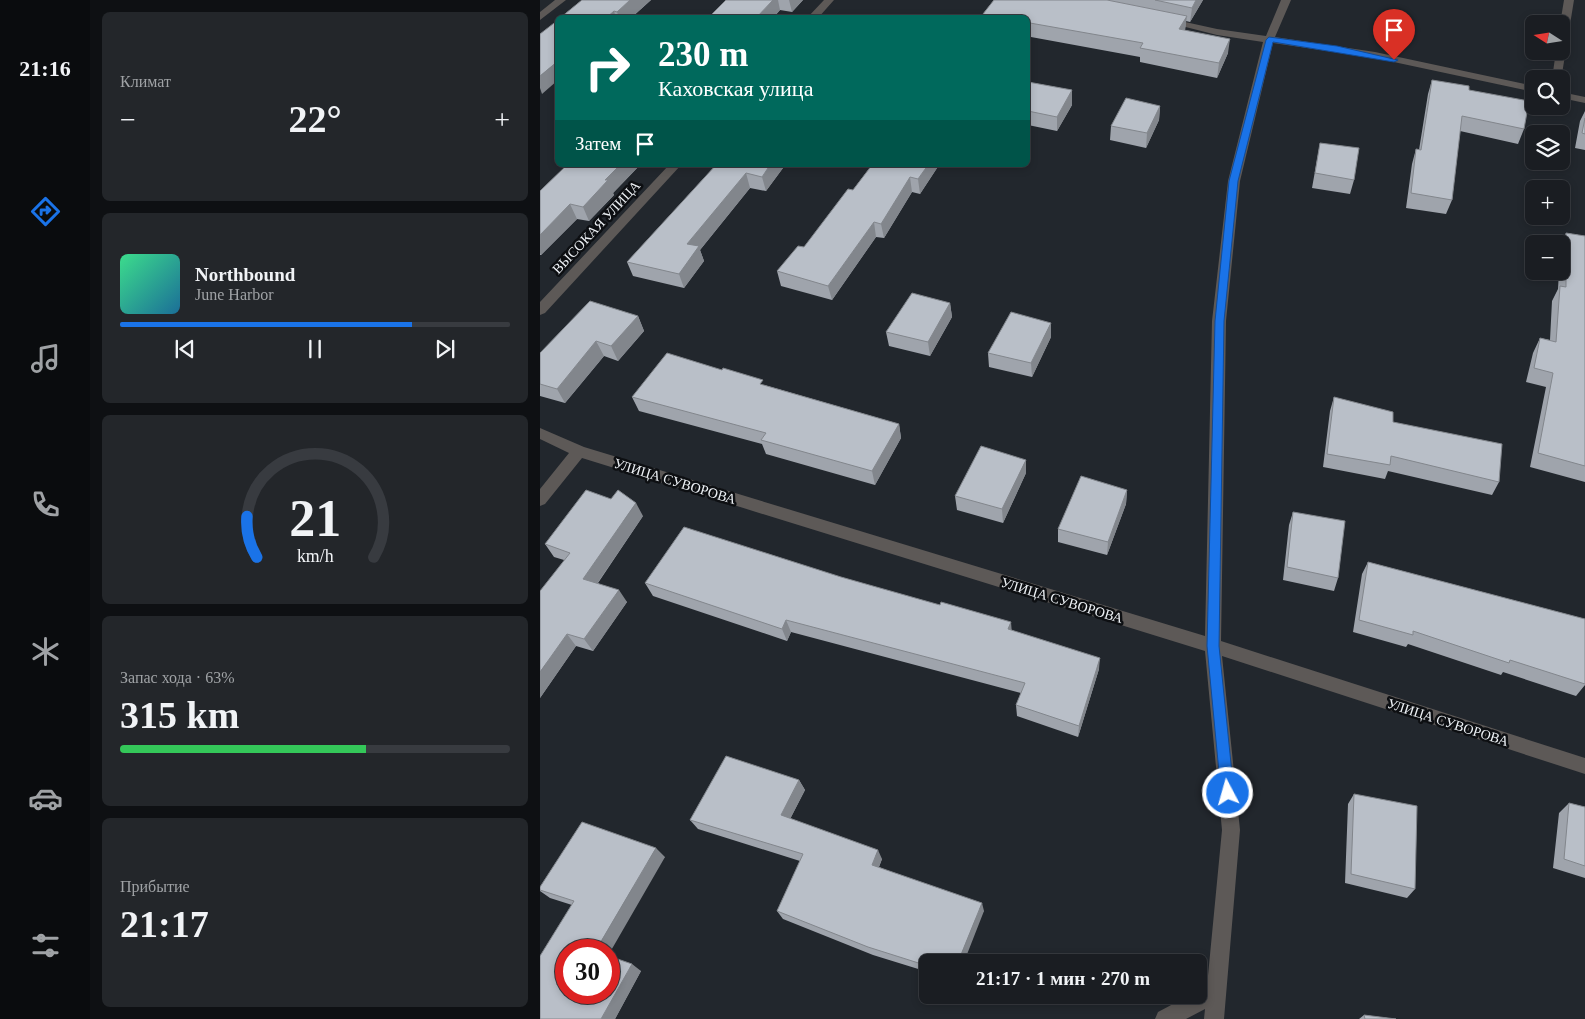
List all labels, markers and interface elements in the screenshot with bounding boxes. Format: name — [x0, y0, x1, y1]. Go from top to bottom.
pin — [1373, 9, 1415, 60]
north arrow — [1525, 15, 1570, 60]
map controls — [1525, 15, 1570, 280]
icon: arrive — [1380, 16, 1408, 44]
icon: right — [575, 35, 640, 100]
text: 230 m — [658, 35, 748, 74]
text: 21:16 — [19, 56, 71, 81]
button: search — [1525, 70, 1570, 115]
text: Климат — [120, 73, 171, 90]
text: Каховская улица — [658, 76, 813, 101]
text: 22° — [288, 98, 342, 140]
text: − — [120, 104, 136, 135]
text: + — [494, 104, 510, 135]
button: layers — [1525, 125, 1570, 170]
icon: arrive — [631, 130, 659, 158]
text: Затем — [575, 133, 621, 154]
street label: ВЫСОКАЯ УЛИЦА — [549, 177, 644, 277]
button: + — [1525, 180, 1570, 225]
icon: directions — [28, 194, 63, 229]
button: − — [1525, 235, 1570, 280]
text: Northbound — [195, 264, 295, 285]
text: June Harbor — [195, 286, 274, 303]
icon: previous — [171, 335, 199, 363]
icon: pause — [301, 335, 329, 363]
icon: next — [431, 335, 459, 363]
icon: music — [28, 341, 63, 376]
street label: УЛИЦА СУВОРОВА — [612, 456, 739, 507]
icon: phone — [28, 487, 63, 522]
text: 21 — [289, 490, 341, 547]
text: km/h — [297, 546, 333, 566]
street label: УЛИЦА СУВОРОВА — [999, 575, 1126, 626]
icon: climate — [28, 634, 63, 669]
text: Запас хода · 63% — [120, 669, 235, 686]
text: 315 km — [120, 694, 239, 736]
street label: УЛИЦА СУВОРОВА — [1385, 696, 1511, 749]
position arrow — [1201, 766, 1253, 818]
icon: car — [28, 781, 63, 816]
text: Прибытие — [120, 878, 190, 895]
text: 21:17 — [120, 903, 209, 945]
icon: filters — [28, 928, 63, 963]
speed limit sign: 30 — [555, 939, 620, 1004]
text: 21:17 · 1 мин · 270 m — [976, 968, 1150, 989]

